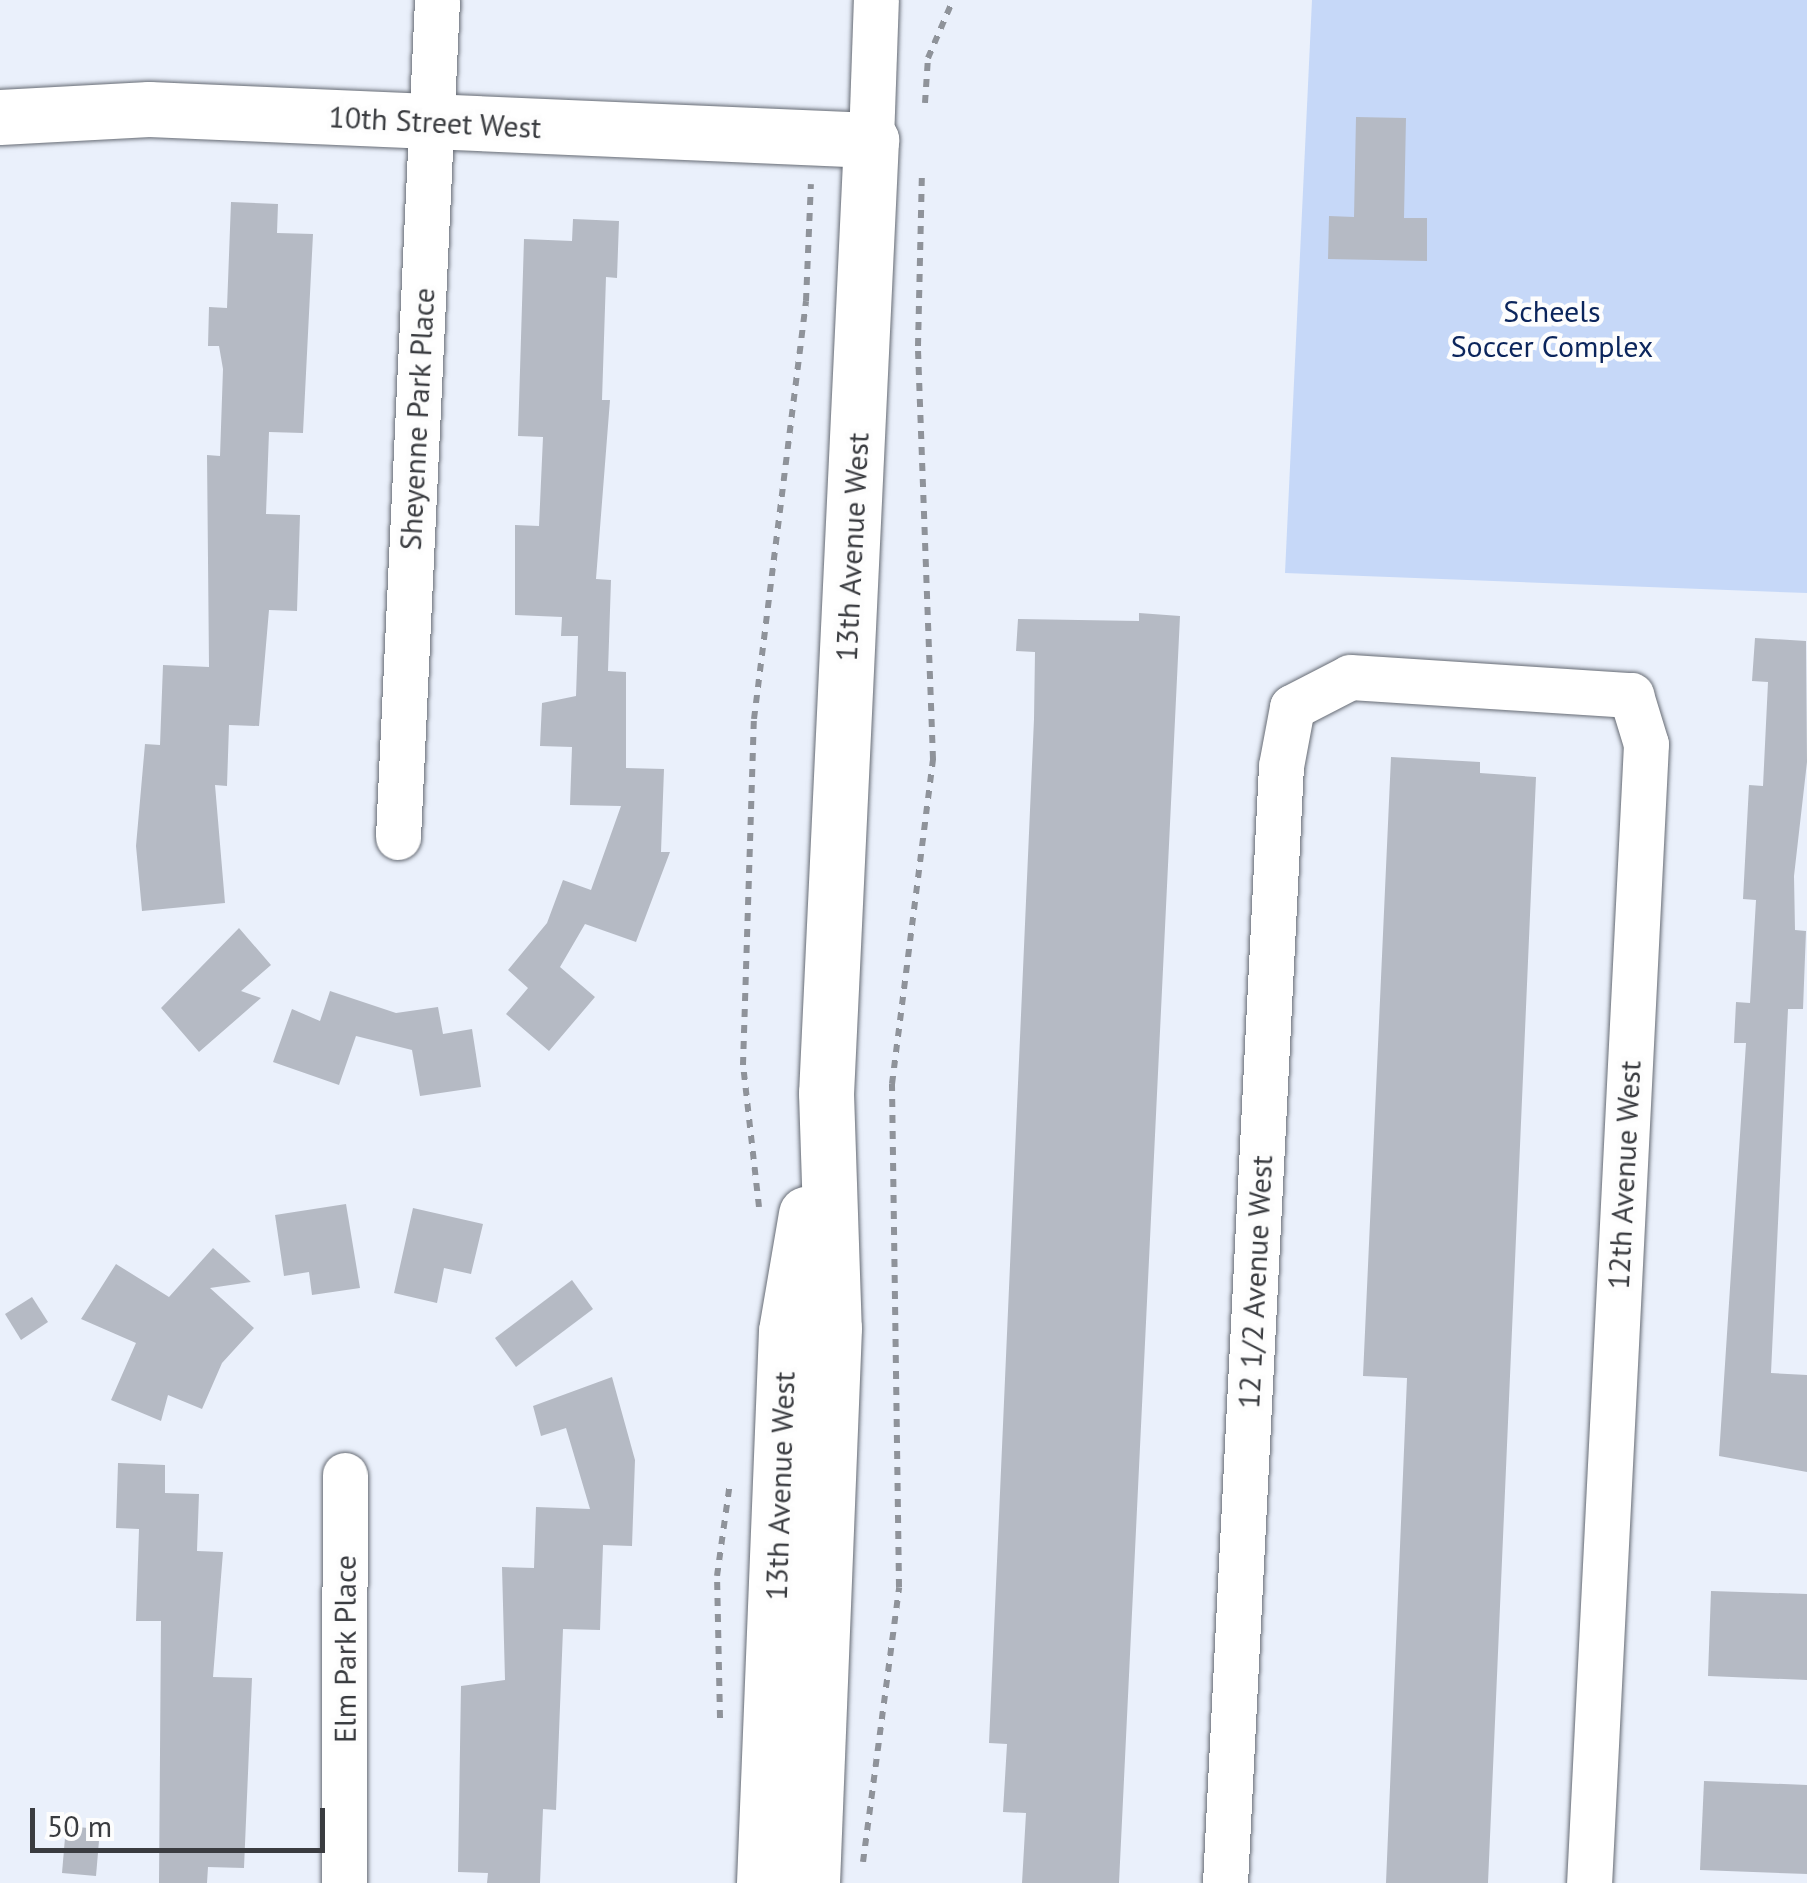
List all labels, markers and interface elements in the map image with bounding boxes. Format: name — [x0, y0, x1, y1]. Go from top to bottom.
street label: 10th Street West — [327, 98, 543, 146]
street label: Sheyenne Park Place — [392, 286, 442, 552]
park label: Scheels Soccer Complex — [1451, 293, 1653, 364]
street label: 13th Avenue West — [828, 431, 876, 663]
street label: 12th Avenue West — [1600, 1059, 1648, 1291]
street label: 12 1/2 Avenue West — [1230, 1154, 1280, 1410]
street label: 13th Avenue West — [758, 1370, 802, 1602]
street label: Elm Park Place — [327, 1555, 363, 1743]
scale bar — [35, 1788, 330, 1850]
text: 50 m — [47, 1806, 112, 1845]

